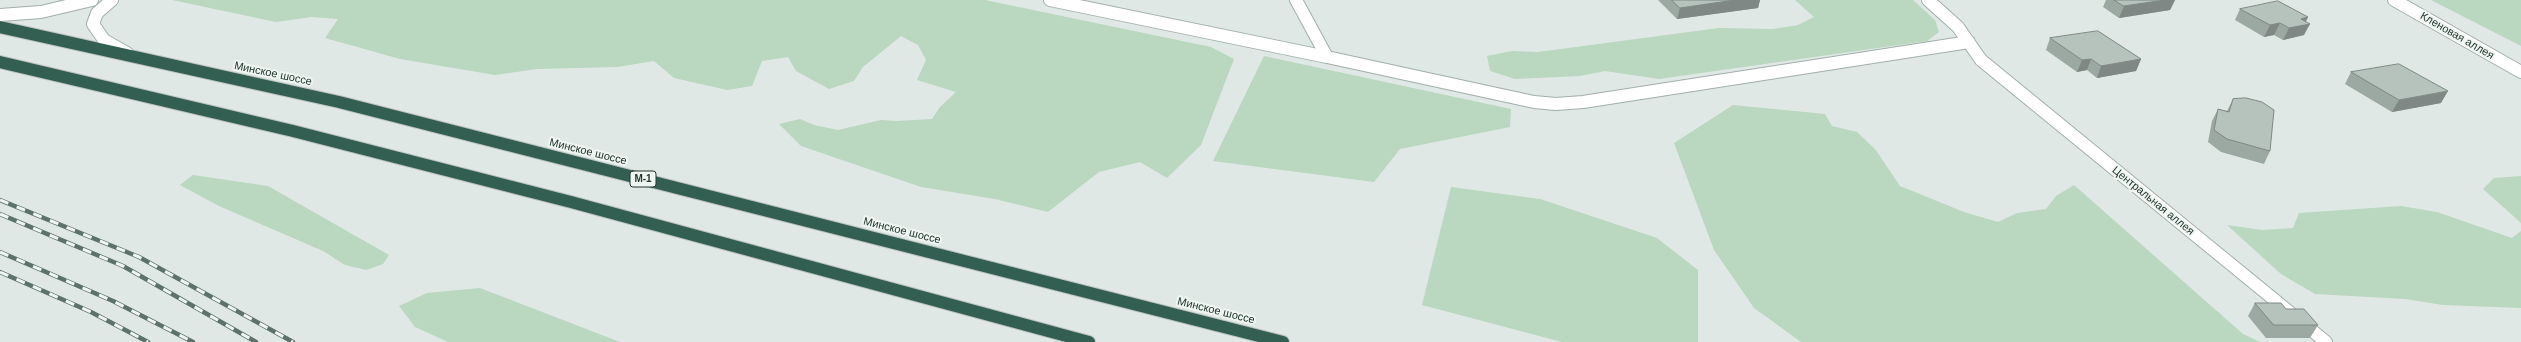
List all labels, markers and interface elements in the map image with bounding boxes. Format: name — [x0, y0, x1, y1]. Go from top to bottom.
street label: Кленовая аллея — [2418, 10, 2496, 62]
street label: Минское шоссе — [233, 59, 313, 89]
street label: Минское шоссе — [548, 136, 628, 168]
street label: Центральная аллея — [2109, 164, 2197, 238]
road number: М-1 — [630, 171, 656, 187]
street label: Минское шоссе — [862, 215, 942, 247]
street label: Минское шоссе — [1176, 295, 1256, 327]

